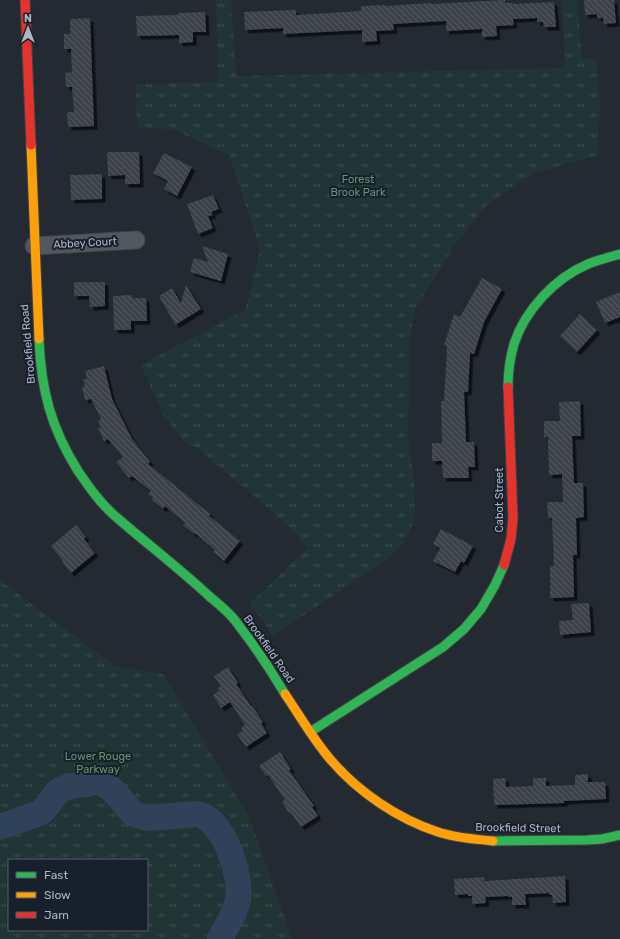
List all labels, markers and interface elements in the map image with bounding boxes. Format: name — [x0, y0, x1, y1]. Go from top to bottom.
north arrow — [8, 8, 48, 48]
text: N — [24, 12, 32, 25]
park label: Forest Brook Park — [330, 173, 386, 199]
street label: Abbey Court — [53, 235, 118, 251]
street label: Brookfield Road — [18, 304, 38, 384]
street label: Cabot Street — [493, 467, 506, 533]
street label: Brookfield Road — [241, 613, 297, 685]
park label: Lower Rouge Parkway — [65, 750, 131, 776]
street label: Brookfield Street — [475, 821, 562, 835]
legend — [8, 859, 148, 931]
text: Fast — [44, 868, 68, 882]
text: Slow — [44, 888, 71, 902]
text: Jam — [44, 908, 69, 922]

